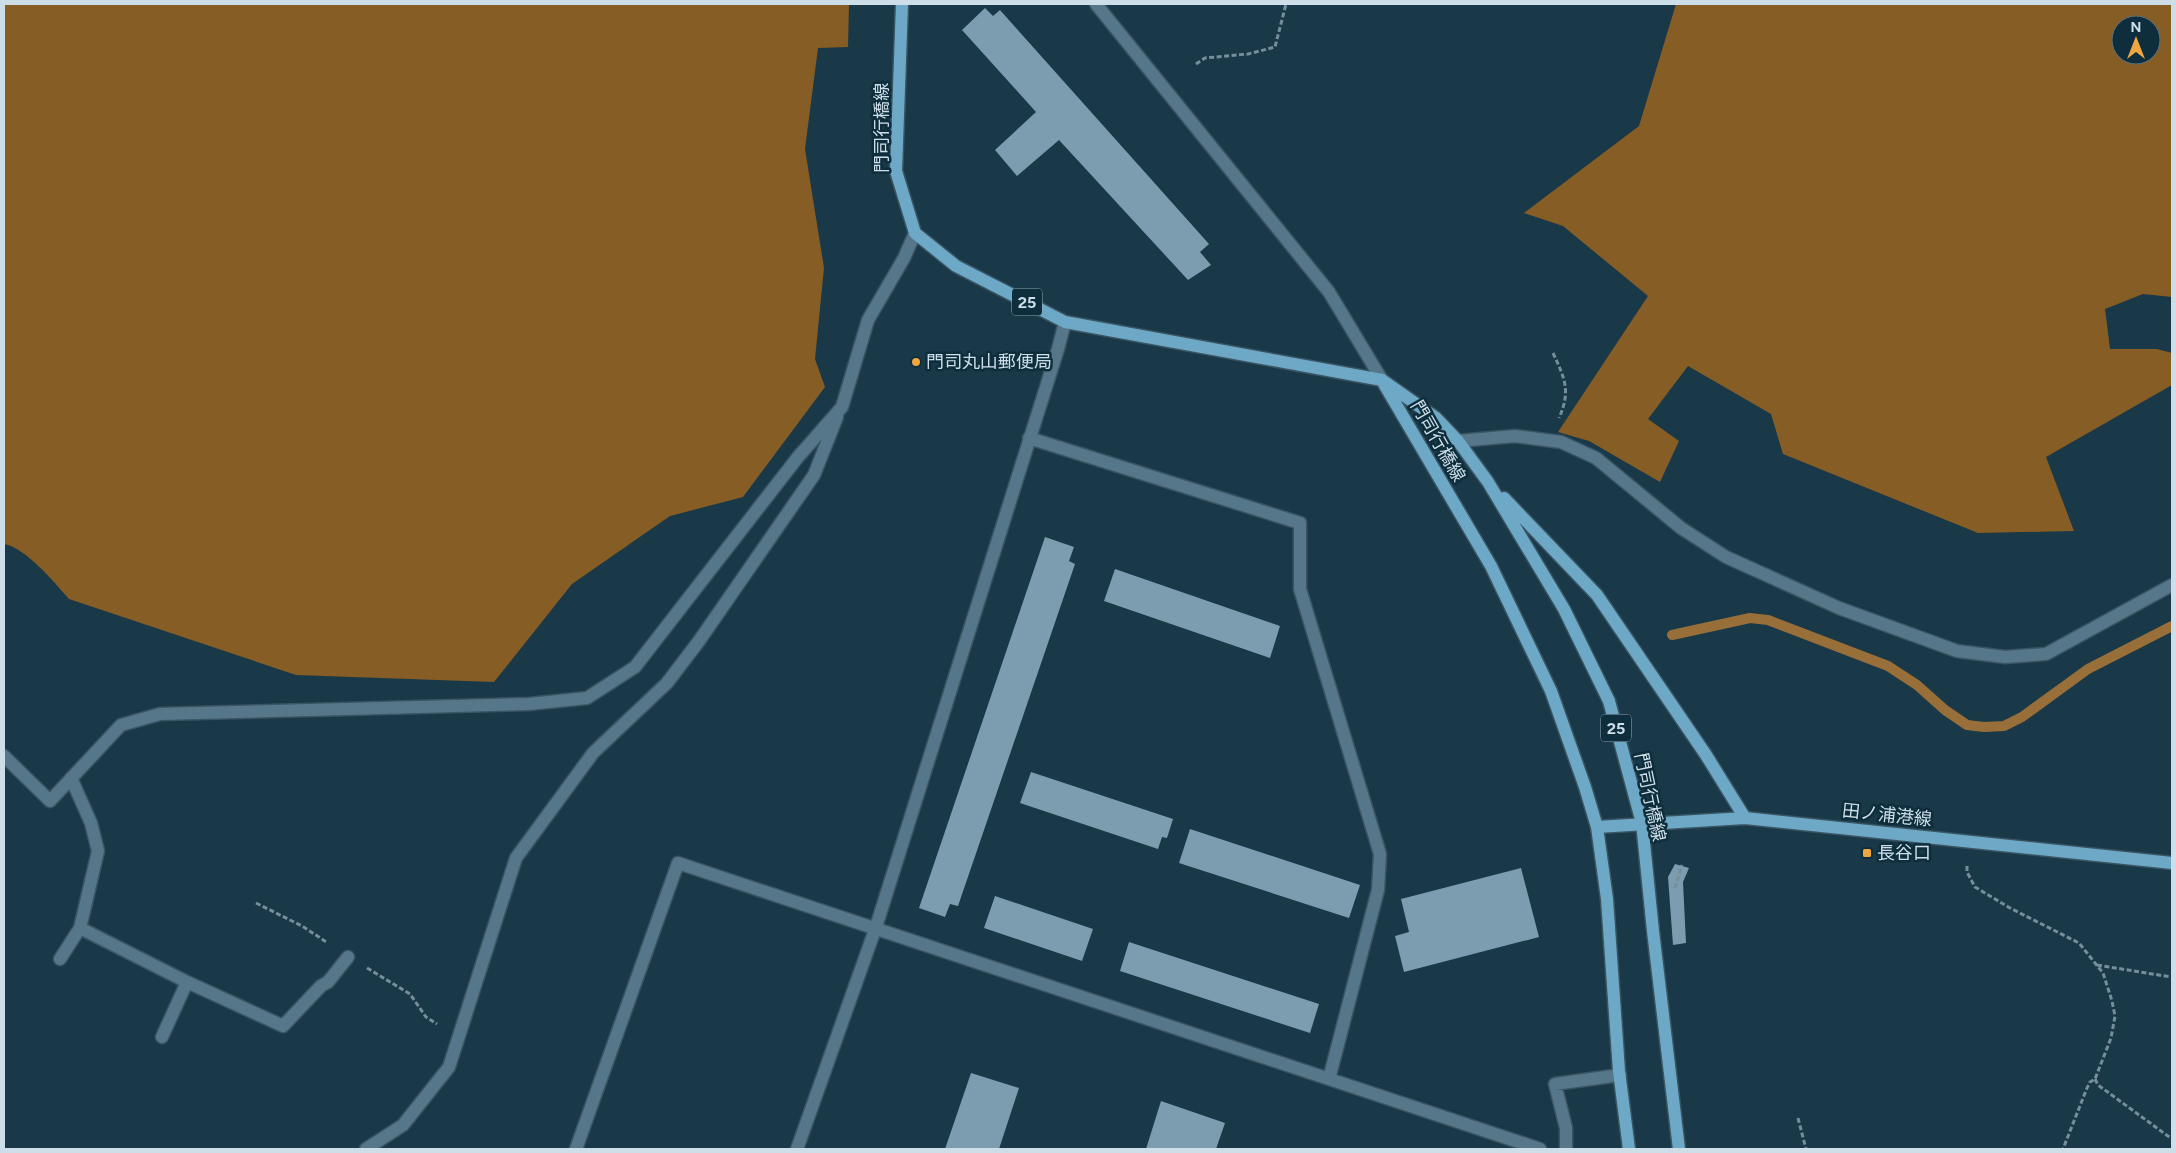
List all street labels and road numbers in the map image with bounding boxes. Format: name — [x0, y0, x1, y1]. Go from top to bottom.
street label: 門司行橋線 — [871, 83, 893, 173]
road number: 25 — [1012, 288, 1042, 316]
street label: 門司行橋線 — [1406, 397, 1470, 485]
road number: 25 — [1601, 714, 1631, 741]
street label: 門司行橋線 — [1630, 751, 1670, 843]
street label: 田ノ浦港線 — [1841, 799, 1933, 831]

